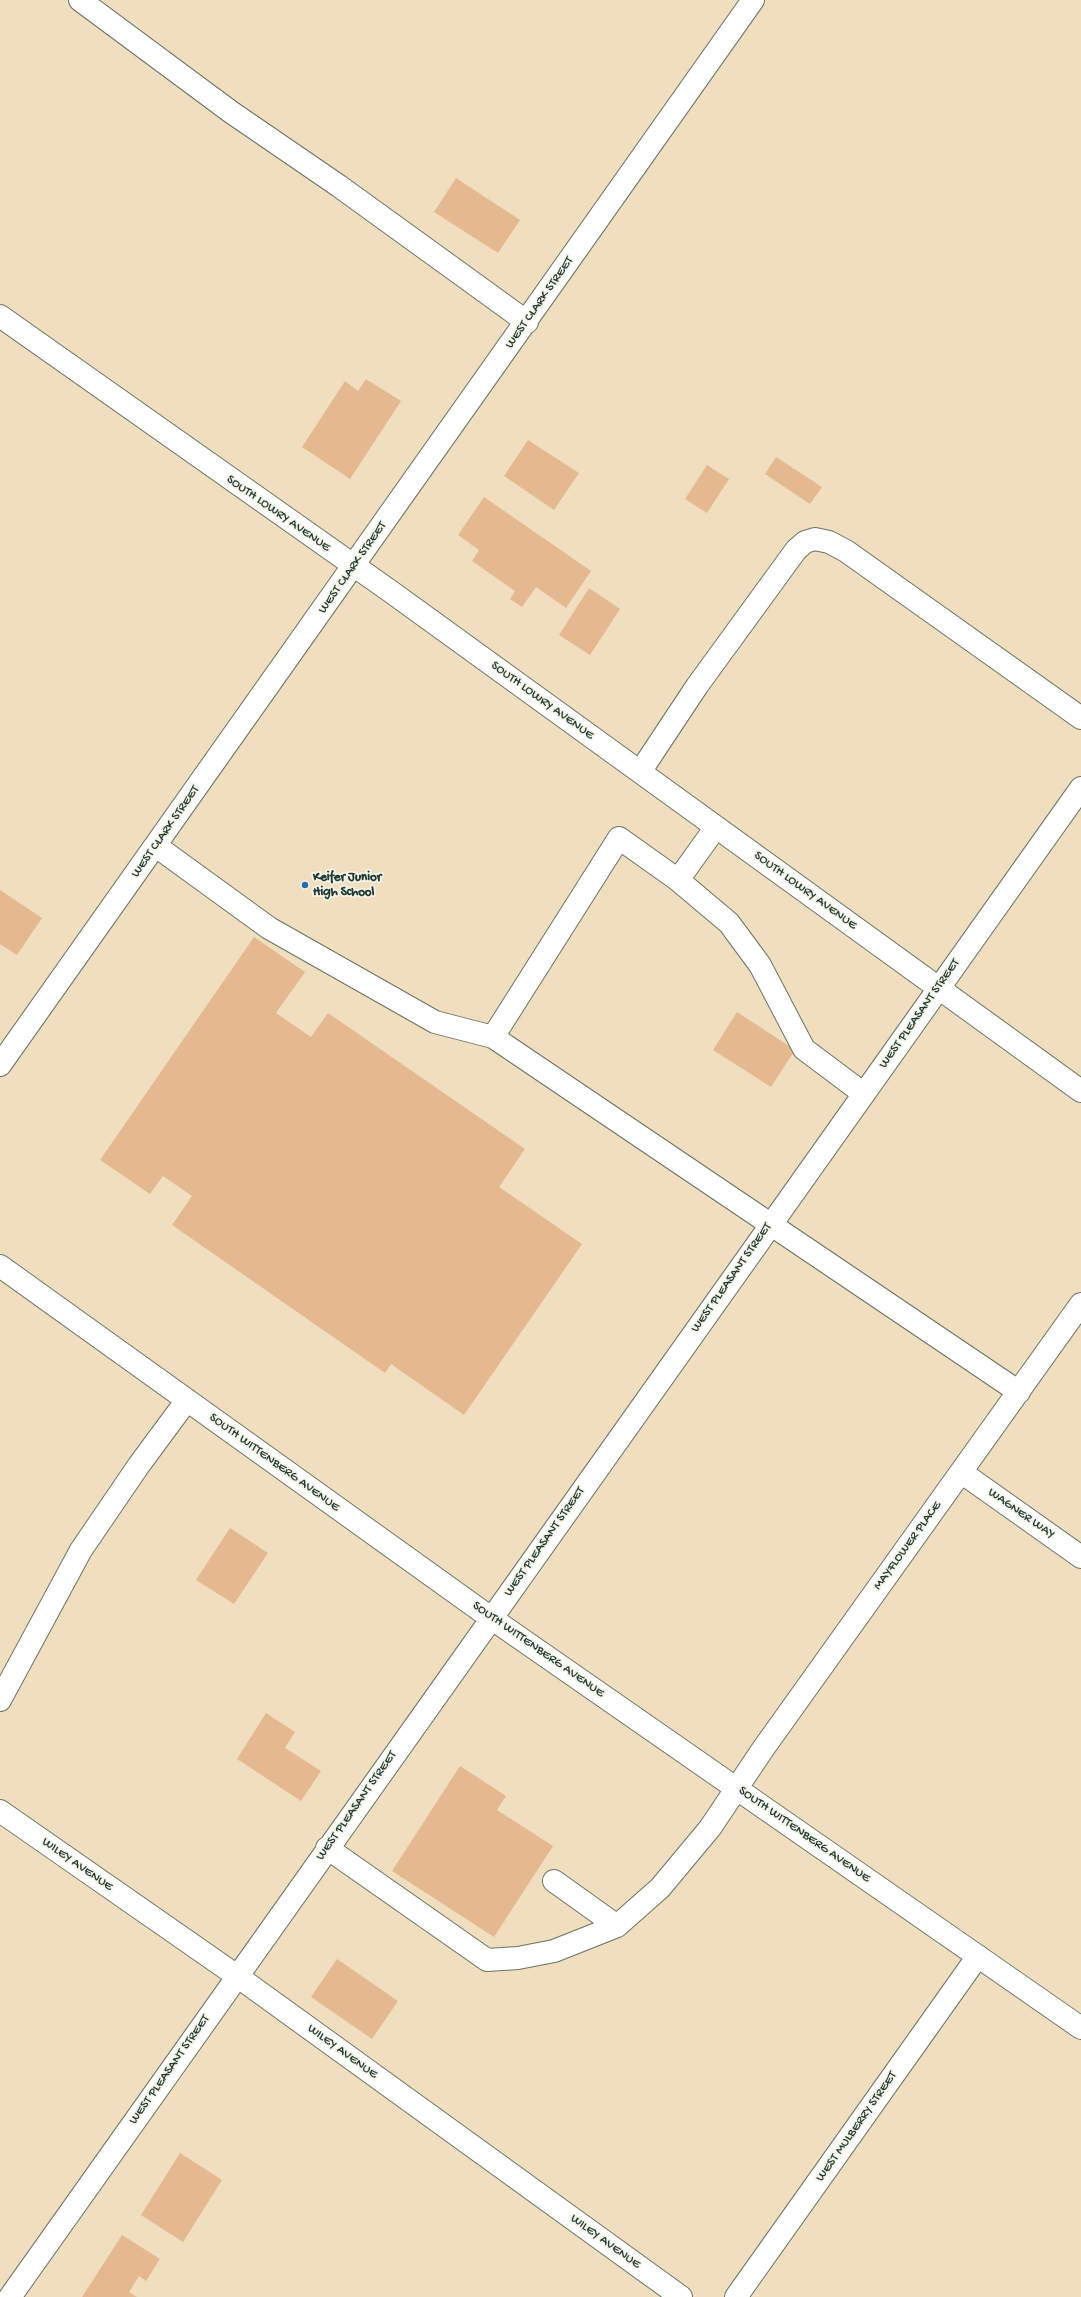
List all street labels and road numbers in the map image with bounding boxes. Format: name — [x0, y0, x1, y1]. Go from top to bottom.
street label: WEST CLARK STREET — [502, 254, 578, 352]
street label: SOUTH LOWRY AVENUE — [223, 472, 333, 556]
street label: WEST CLARK STREET — [315, 519, 391, 617]
street label: SOUTH LOWRY AVENUE — [487, 658, 597, 744]
street label: WEST CLARK STREET — [128, 783, 204, 881]
street label: SOUTH LOWRY AVENUE — [750, 848, 860, 934]
street label: WEST PLEASANT STREET — [876, 956, 964, 1072]
street label: WEST PLEASANT STREET — [688, 1220, 776, 1336]
street label: SOUTH WITTENBERG AVENUE — [206, 1410, 342, 1516]
street label: WEST PLEASANT STREET — [501, 1484, 589, 1600]
street label: WAGNER WAY — [985, 1485, 1057, 1543]
street label: MAYFLOWER PLACE — [871, 1499, 945, 1593]
street label: SOUTH WITTENBERG AVENUE — [469, 1598, 607, 1702]
street label: WEST PLEASANT STREET — [313, 1748, 401, 1864]
street label: SOUTH WITTENBERG AVENUE — [735, 1783, 873, 1887]
street label: WILEY AVENUE — [38, 1835, 116, 1895]
street label: WEST PLEASANT STREET — [126, 2012, 214, 2128]
street label: WILEY AVENUE — [304, 2021, 380, 2083]
street label: WEST MULBERRY STREET — [813, 2069, 901, 2185]
street label: WILEY AVENUE — [567, 2211, 643, 2273]

